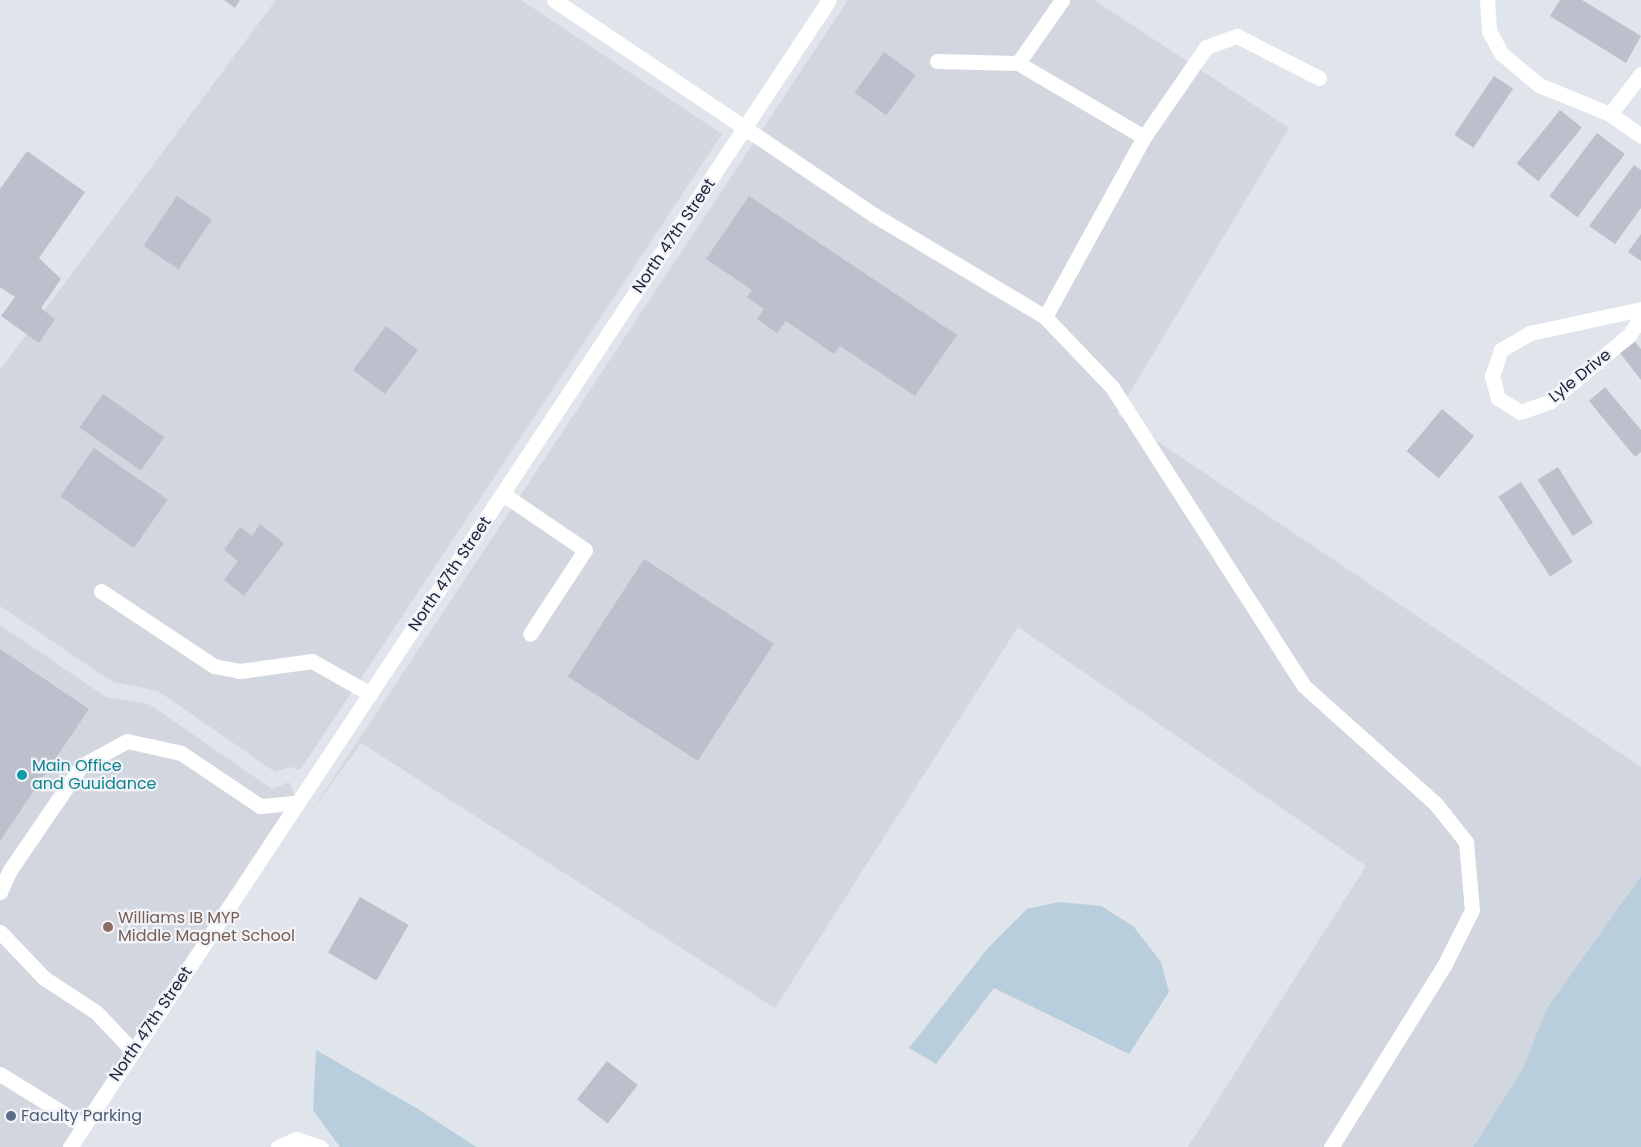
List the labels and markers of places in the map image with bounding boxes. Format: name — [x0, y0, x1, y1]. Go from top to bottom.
place label: Main Office and Guuidance — [32, 756, 157, 794]
marker: Main Office and Guuidance — [16, 769, 28, 781]
place label: Williams IB MYP Middle Magnet School — [118, 908, 295, 946]
marker: Williams IB MYP Middle Magnet School — [102, 921, 114, 933]
place label: Faculty Parking — [21, 1106, 142, 1126]
marker: Faculty Parking — [5, 1110, 17, 1122]

